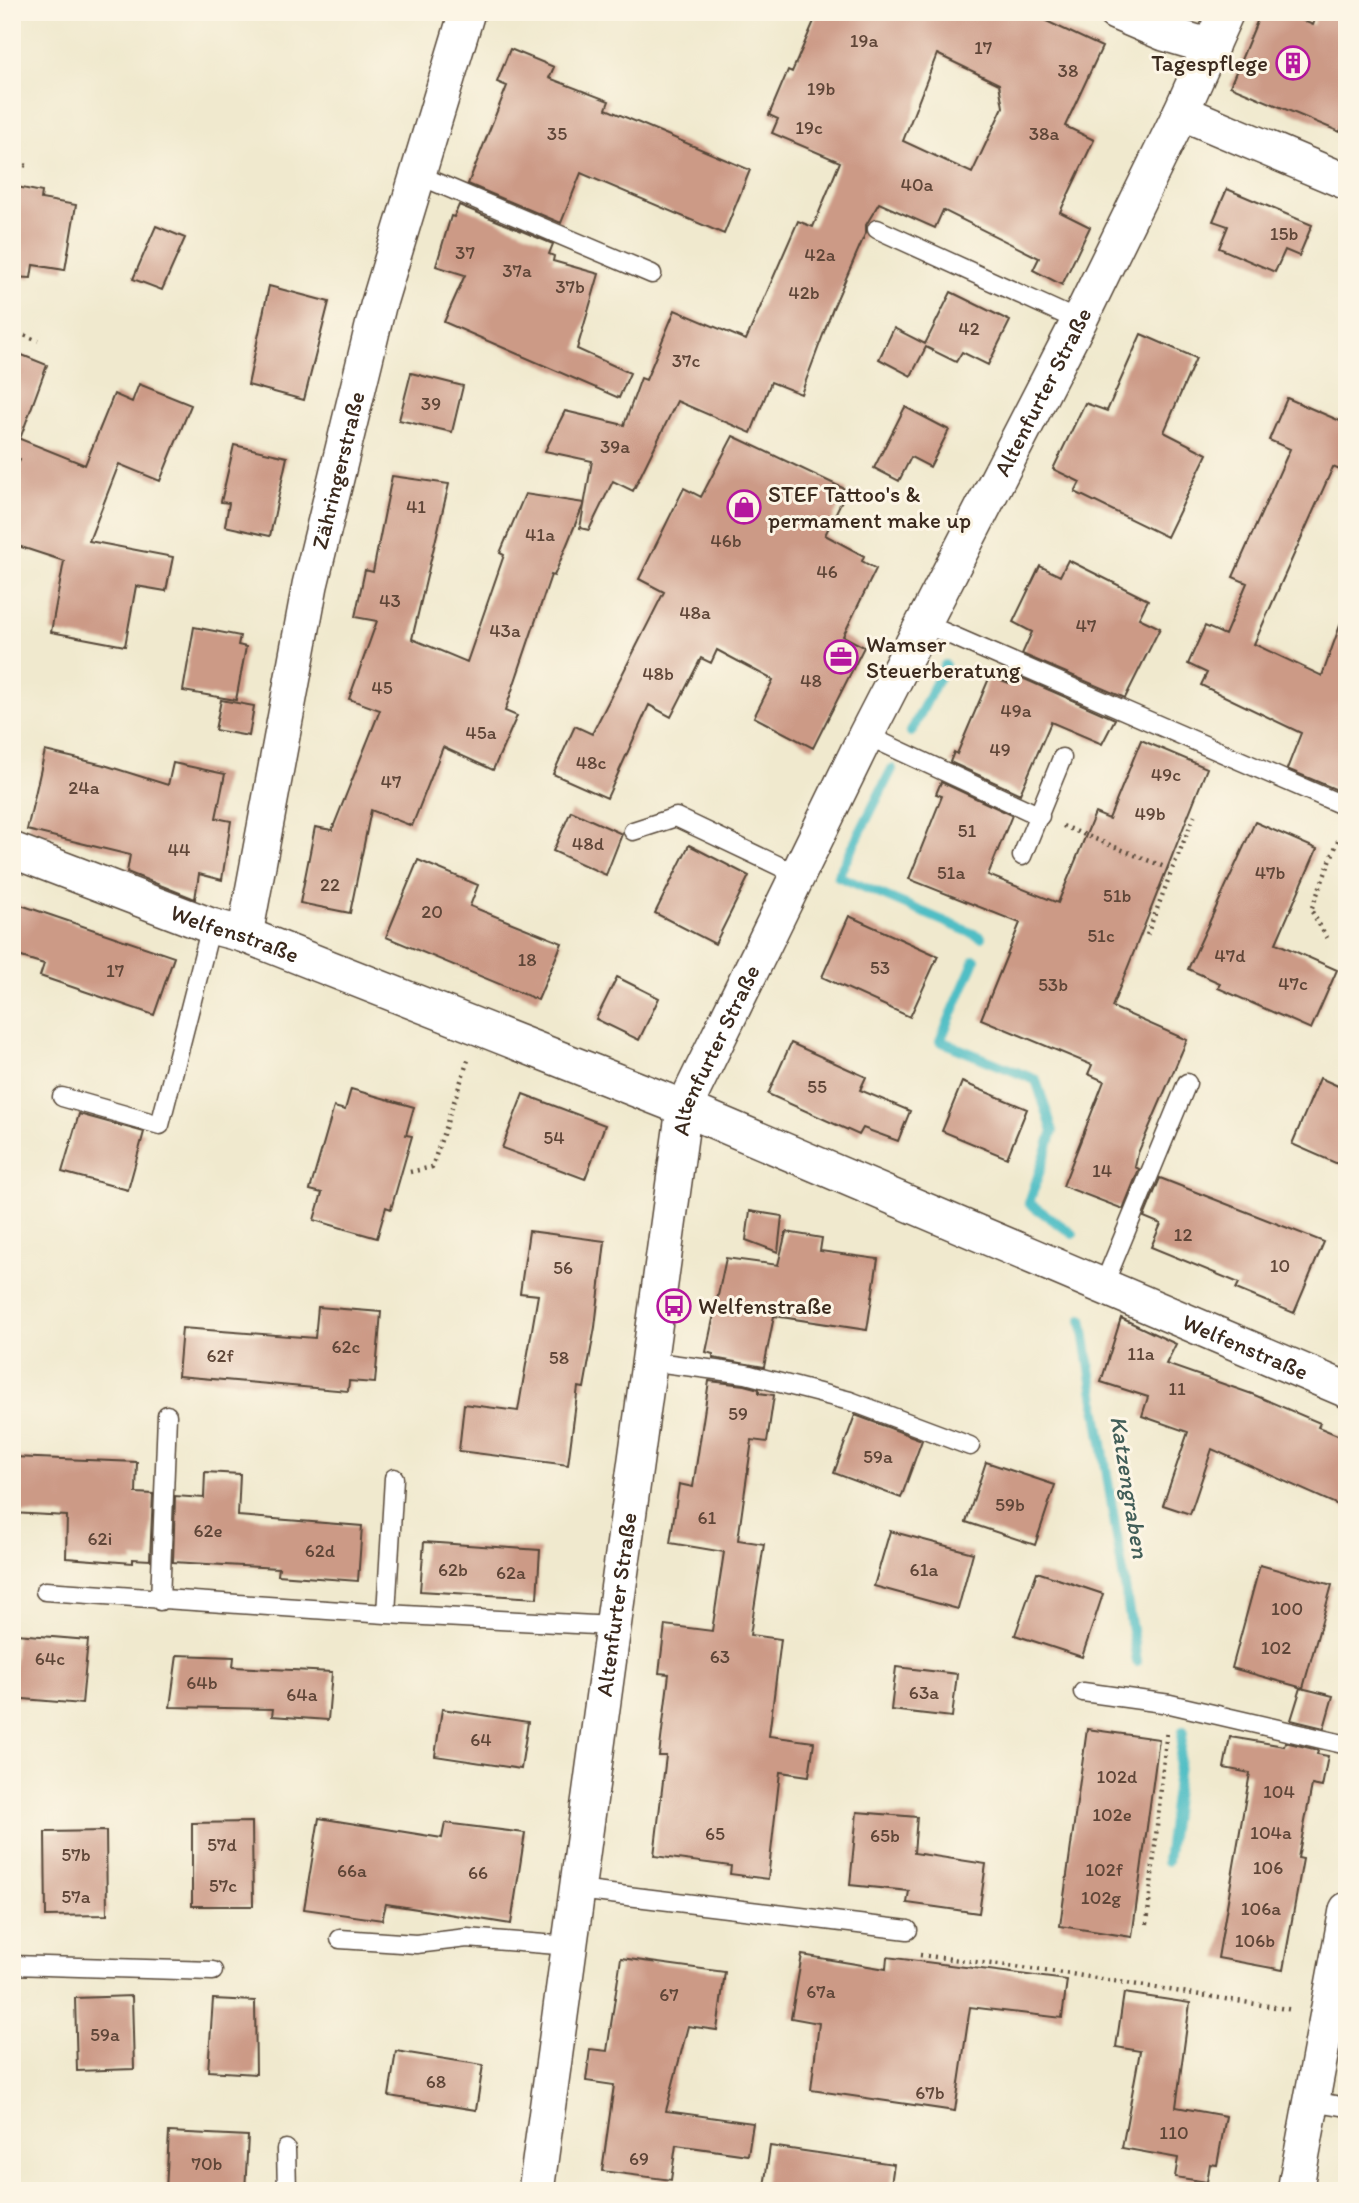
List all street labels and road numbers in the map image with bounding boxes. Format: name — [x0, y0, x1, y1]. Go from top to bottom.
street label: Altenfurter Straße — [988, 303, 1097, 481]
street label: Zähringerstraße — [305, 389, 371, 552]
street label: Welfenstraße — [167, 898, 303, 969]
street label: Altenfurter Straße — [666, 960, 766, 1138]
street label: Welfenstraße — [1178, 1308, 1312, 1386]
street label: Altenfurter Straße — [590, 1511, 643, 1698]

